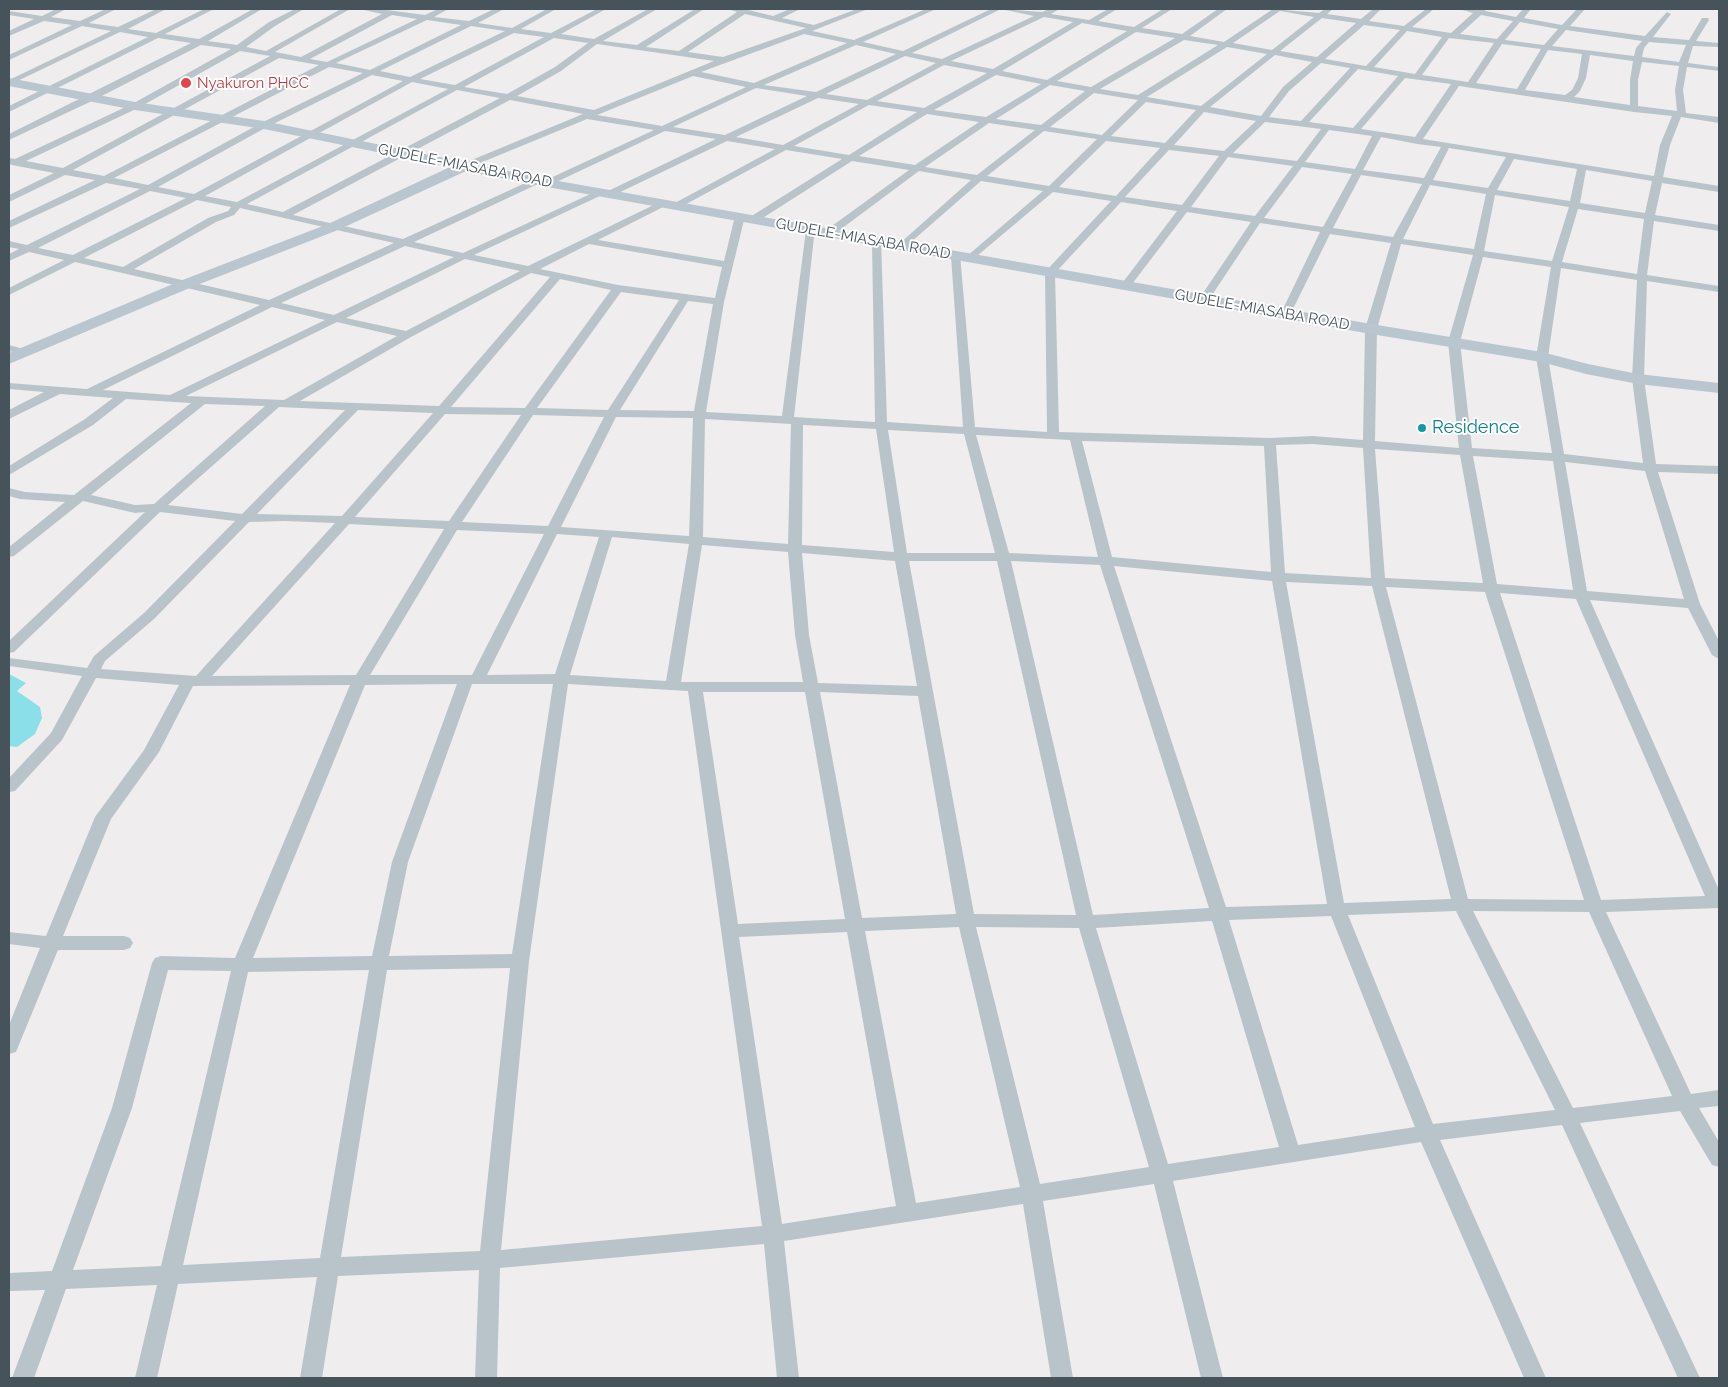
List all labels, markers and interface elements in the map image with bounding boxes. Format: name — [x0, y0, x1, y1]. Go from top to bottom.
place label: Nyakuron PHCC — [197, 74, 309, 92]
marker: Nyakuron PHCC — [179, 76, 193, 90]
street label: GUDELE-MIASABA ROAD — [376, 140, 554, 192]
street label: GUDELE-MIASABA ROAD — [774, 215, 952, 263]
street label: GUDELE-MIASABA ROAD — [1173, 286, 1351, 334]
place label: Residence — [1432, 417, 1519, 439]
marker: Residence — [1416, 422, 1428, 434]

